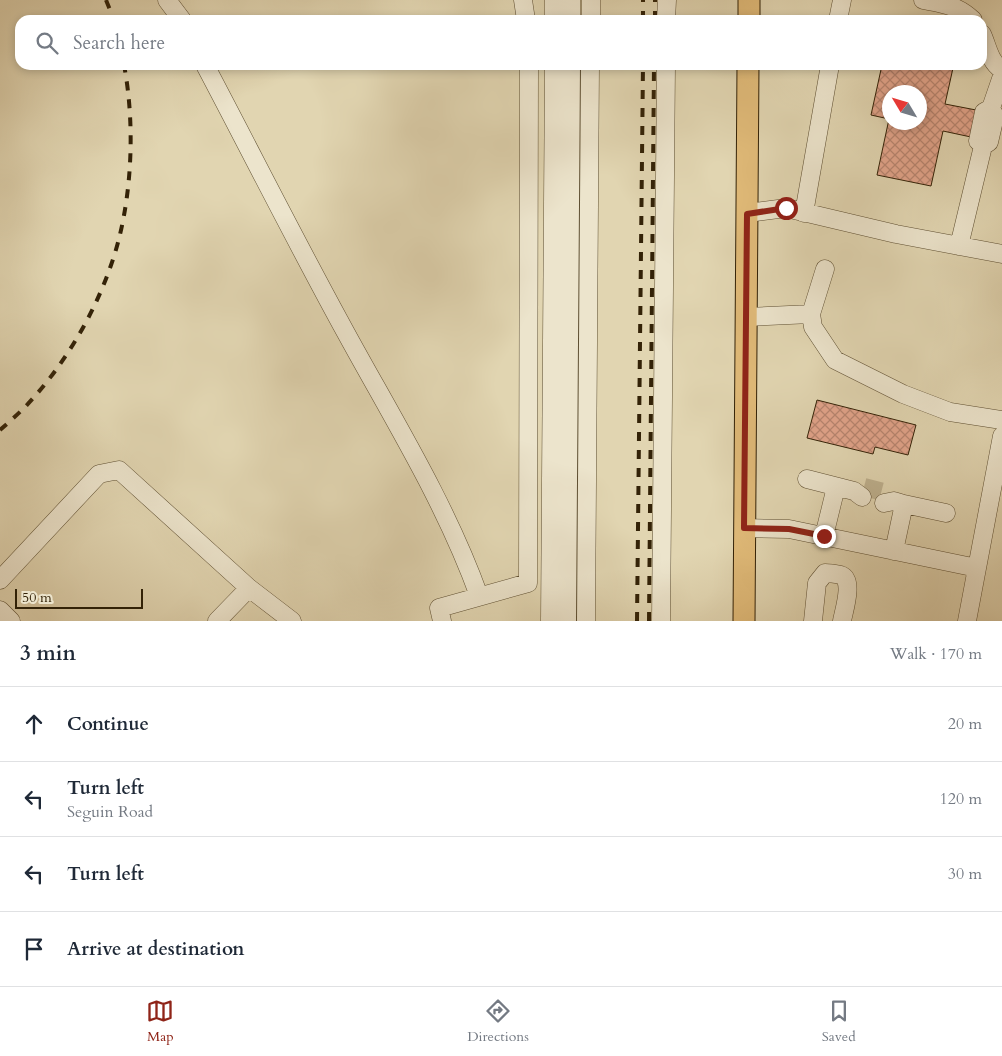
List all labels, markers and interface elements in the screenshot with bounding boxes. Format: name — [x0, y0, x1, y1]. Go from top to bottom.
search box — [15, 15, 987, 70]
icon: search — [33, 29, 61, 57]
text: Search here — [73, 30, 165, 56]
north arrow — [882, 85, 927, 130]
route start — [775, 197, 798, 220]
route end — [813, 525, 836, 548]
scale bar — [15, 586, 142, 609]
text: 50 m — [22, 588, 52, 607]
text: 3 min — [20, 639, 76, 668]
text: Walk · 170 m — [890, 643, 982, 665]
icon: ahead — [20, 710, 48, 738]
text: Continue — [67, 711, 149, 737]
text: 20 m — [948, 713, 982, 735]
text: Turn left — [67, 775, 144, 801]
icon: left — [20, 785, 48, 813]
text: 120 m — [940, 788, 982, 810]
text: Seguin Road — [67, 801, 153, 823]
icon: left — [20, 860, 48, 888]
text: Turn left — [67, 861, 144, 887]
text: 30 m — [948, 863, 982, 885]
icon: arrive — [20, 935, 48, 963]
text: Arrive at destination — [67, 936, 244, 962]
tab: Map — [146, 997, 174, 1046]
tab: Directions — [467, 997, 529, 1046]
tab: Saved — [822, 997, 856, 1046]

